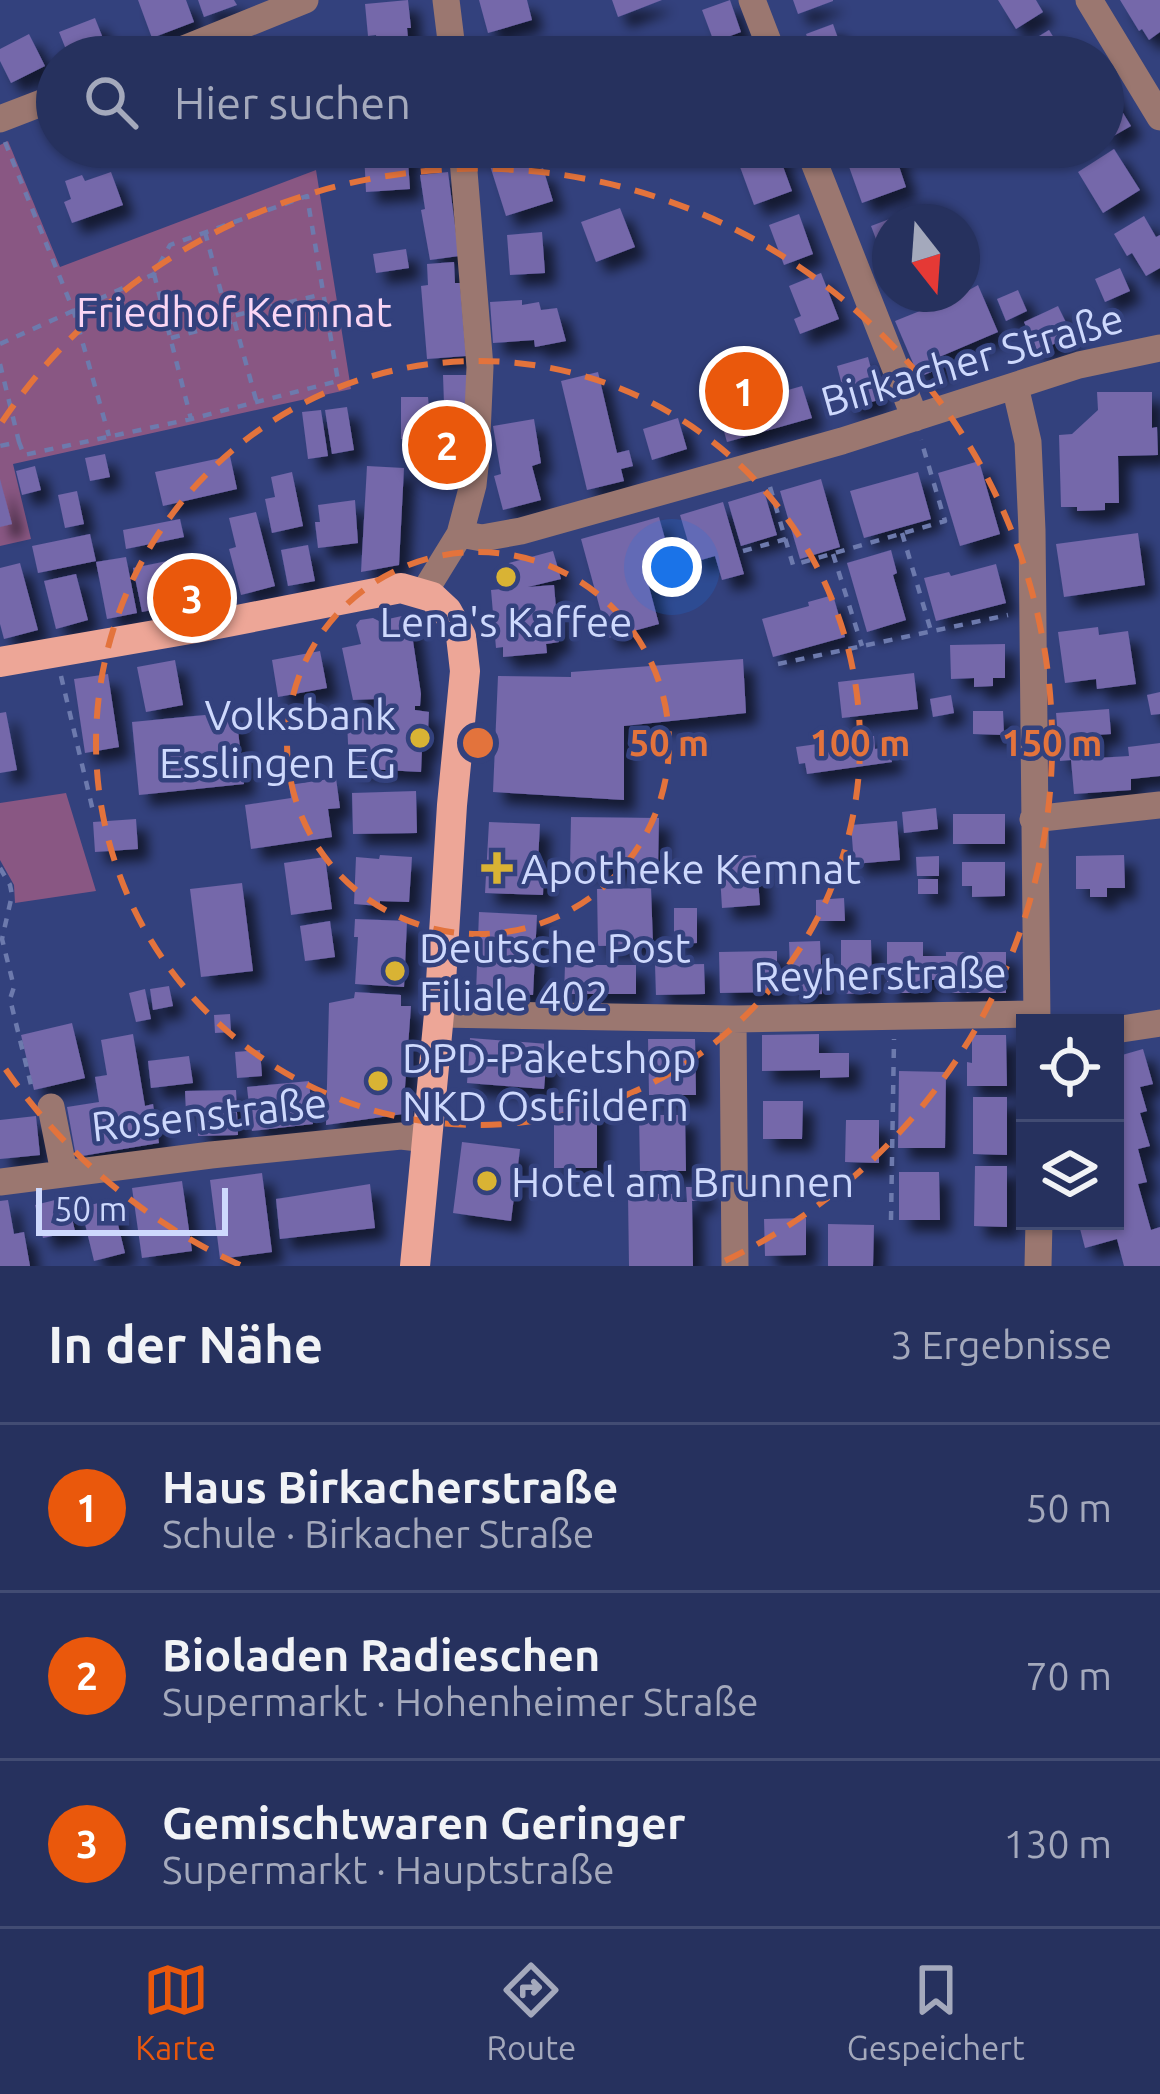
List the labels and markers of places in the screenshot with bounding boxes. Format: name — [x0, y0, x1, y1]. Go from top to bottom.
pin: 1 — [705, 346, 783, 436]
pin: 2 — [408, 400, 486, 490]
pin: 3 — [153, 553, 231, 643]
marker: Lena's Kaffee — [493, 564, 519, 590]
place label: Lena's Kaffee — [380, 598, 632, 645]
place label: Volksbank Esslingen EG — [159, 691, 396, 786]
centre of rings — [457, 722, 499, 764]
marker: Volksbank Esslingen EG — [407, 725, 433, 751]
place label: Apotheke Kemnat — [521, 845, 861, 892]
marker: Apotheke Kemnat — [484, 855, 510, 881]
place label: Deutsche Post Filiale 402 — [419, 924, 691, 1019]
marker: Deutsche Post Filiale 402 — [382, 958, 408, 984]
place label: DPD-Paketshop NKD Ostfildern — [402, 1034, 697, 1129]
marker: DPD-Paketshop NKD Ostfildern — [365, 1068, 391, 1094]
place label: Hotel am Brunnen — [511, 1158, 854, 1205]
marker: Hotel am Brunnen — [474, 1168, 500, 1194]

